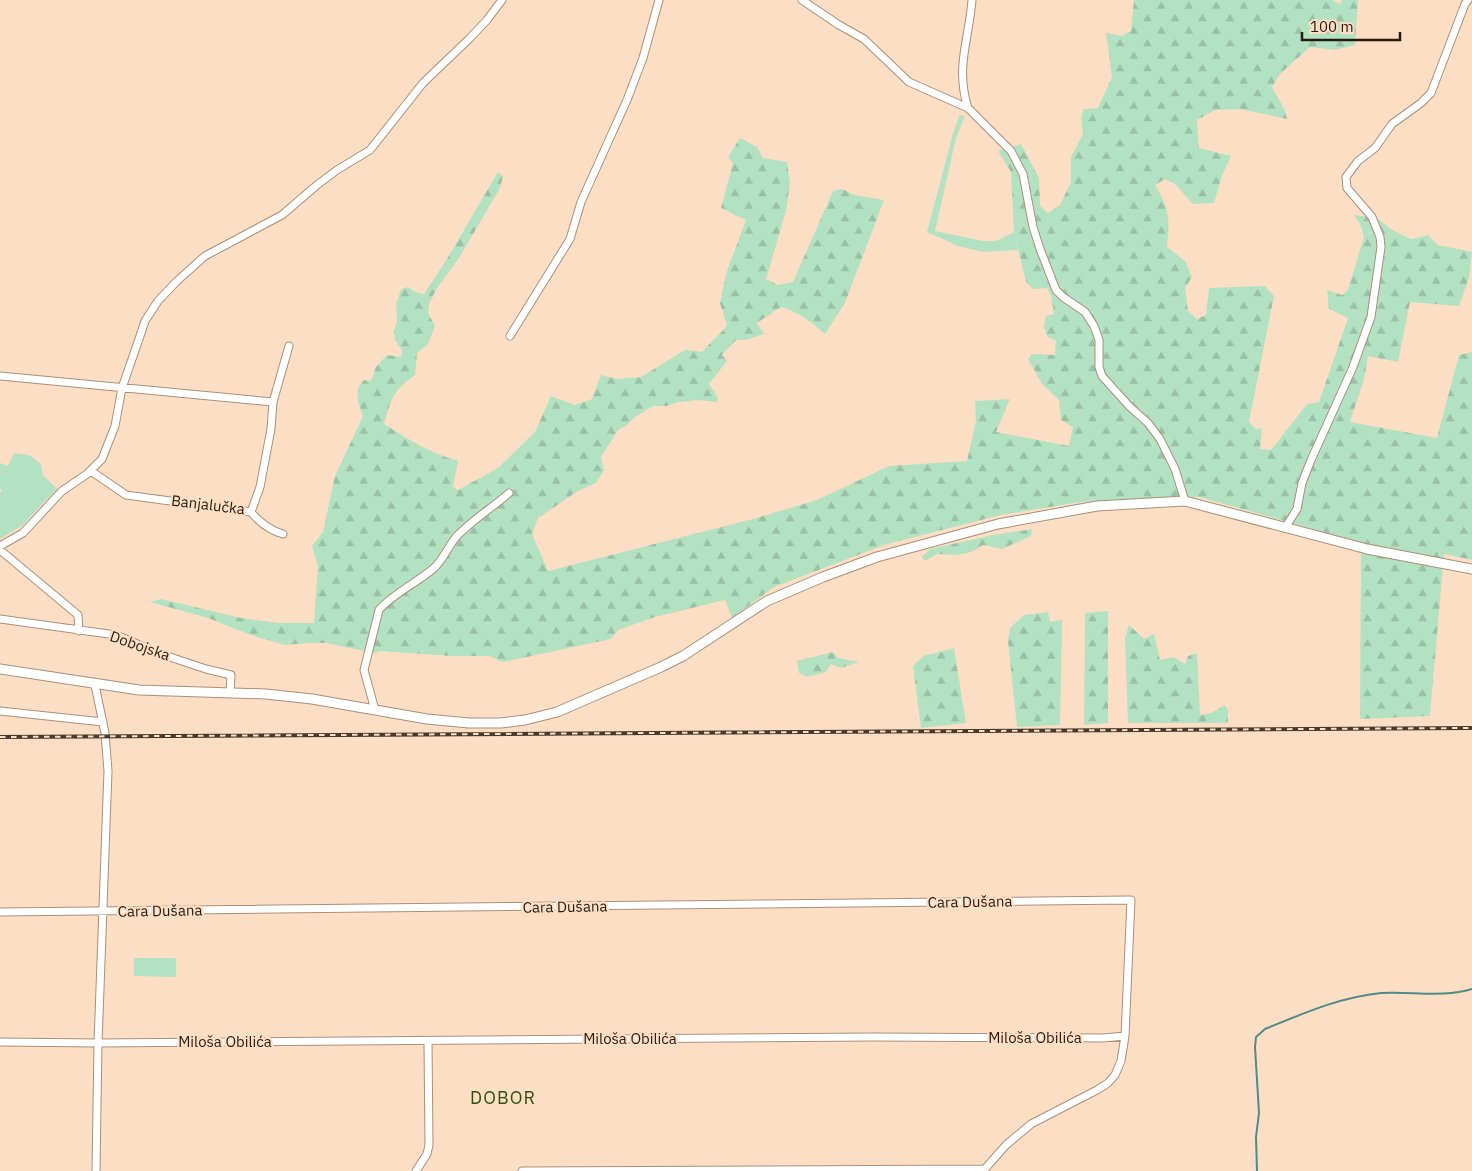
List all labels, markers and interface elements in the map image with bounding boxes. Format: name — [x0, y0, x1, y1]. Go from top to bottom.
scale bar — [1302, 10, 1400, 42]
text: 100 m — [1310, 17, 1354, 36]
street label: Banjalučka — [170, 491, 246, 518]
street label: Dobojska — [108, 626, 173, 665]
street label: Cara Dušana — [927, 891, 1013, 912]
street label: Cara Dušana — [522, 896, 608, 917]
street label: Cara Dušana — [117, 900, 203, 921]
street label: Miloša Obilića — [988, 1028, 1082, 1047]
street label: Miloša Obilića — [583, 1029, 677, 1048]
street label: Miloša Obilića — [178, 1032, 272, 1051]
district label: DOBOR — [470, 1086, 536, 1109]

